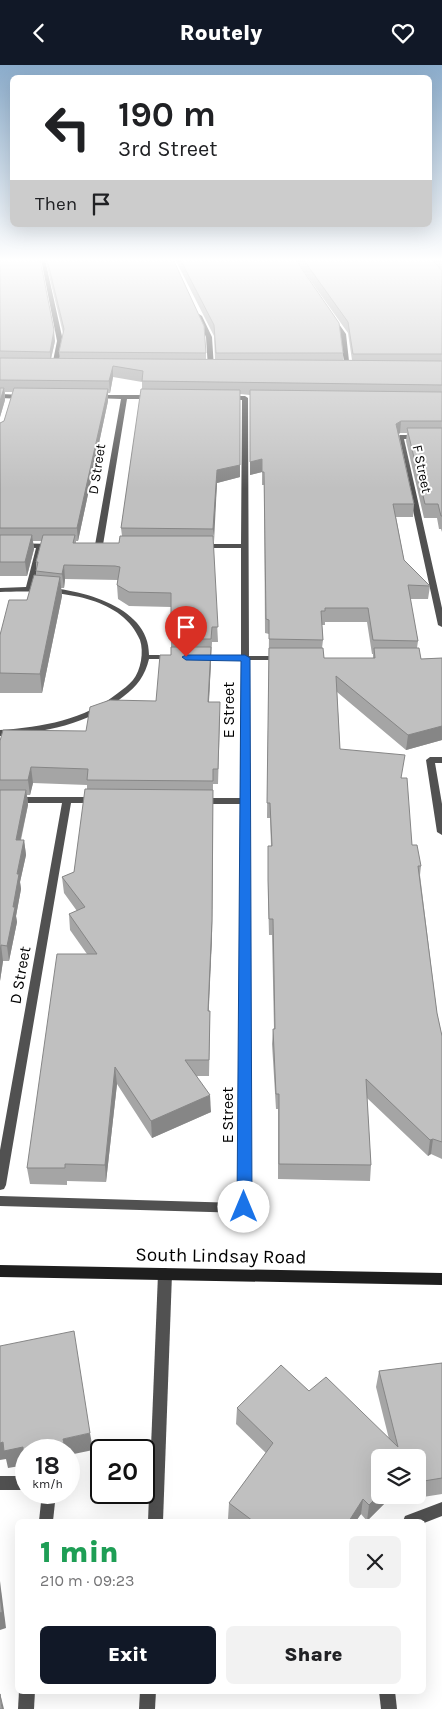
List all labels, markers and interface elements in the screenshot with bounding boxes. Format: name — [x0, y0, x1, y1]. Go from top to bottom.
icon: back — [25, 19, 53, 47]
icon: heart — [389, 19, 417, 47]
text: Routely — [180, 20, 262, 46]
text: 190 m — [118, 94, 216, 135]
icon: left — [35, 95, 100, 160]
text: 3rd Street — [118, 136, 218, 162]
icon: arrive — [87, 190, 115, 218]
text: Then — [35, 193, 77, 215]
street label: D Street — [85, 442, 109, 496]
street label: F Street — [409, 443, 435, 495]
pin — [165, 606, 207, 657]
icon: arrive — [172, 613, 200, 641]
street label: E Street — [219, 682, 238, 738]
street label: D Street — [6, 945, 34, 1005]
street label: E Street — [218, 1087, 237, 1143]
position arrow — [217, 1180, 269, 1232]
street label: South Lindsay Road — [135, 1244, 307, 1268]
speed limit sign: 20 — [90, 1439, 155, 1504]
map controls — [371, 1449, 426, 1504]
button: layers — [371, 1449, 426, 1504]
text: 18 — [35, 1451, 60, 1480]
text: km/h — [32, 1477, 63, 1491]
text: 1 min — [40, 1534, 119, 1570]
button: close — [349, 1536, 401, 1588]
text: 210 m · 09:23 — [40, 1571, 134, 1590]
button: Exit — [40, 1626, 216, 1684]
button: Share — [226, 1626, 401, 1684]

